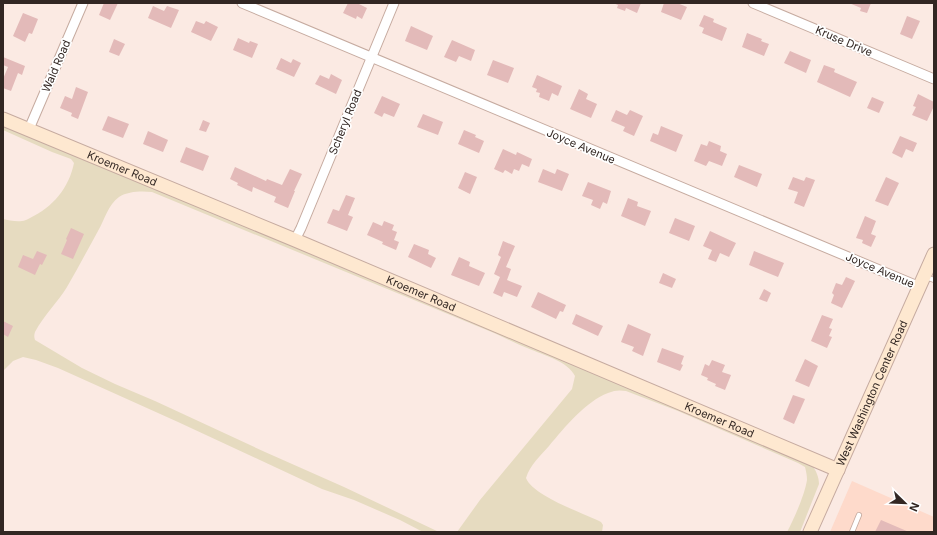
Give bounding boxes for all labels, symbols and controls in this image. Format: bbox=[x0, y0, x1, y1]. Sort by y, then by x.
street label: Kruse Drive bbox=[813, 23, 875, 59]
street label: Wald Road bbox=[39, 38, 73, 94]
street label: Scheryl Road bbox=[326, 87, 364, 157]
street label: Joyce Avenue bbox=[545, 125, 617, 167]
street label: Kroemer Road bbox=[85, 148, 159, 189]
street label: Joyce Avenue bbox=[844, 249, 916, 291]
street label: Kroemer Road bbox=[384, 272, 458, 314]
street label: West Washington Center Road bbox=[833, 318, 911, 468]
street label: Kroemer Road bbox=[682, 399, 756, 441]
north arrow bbox=[885, 483, 925, 523]
text: N bbox=[906, 500, 922, 514]

